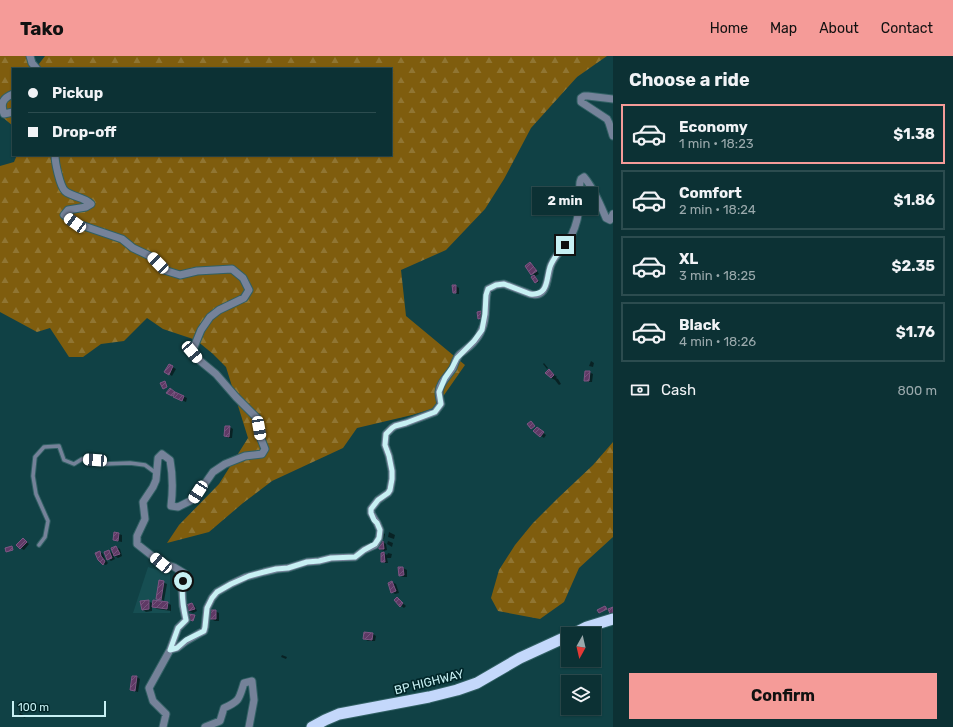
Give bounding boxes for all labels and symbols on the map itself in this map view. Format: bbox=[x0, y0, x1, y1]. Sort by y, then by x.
callout: 2 min bbox=[532, 187, 598, 215]
car bbox=[62, 211, 88, 235]
route end bbox=[556, 236, 574, 254]
car bbox=[145, 250, 171, 276]
car bbox=[180, 339, 204, 365]
car bbox=[251, 415, 267, 441]
car bbox=[83, 453, 107, 467]
car bbox=[186, 479, 210, 505]
car bbox=[148, 551, 174, 575]
route start bbox=[174, 572, 192, 590]
north arrow bbox=[561, 627, 601, 667]
street label: BP HIGHWAY bbox=[393, 667, 465, 697]
scale bar bbox=[12, 699, 106, 718]

